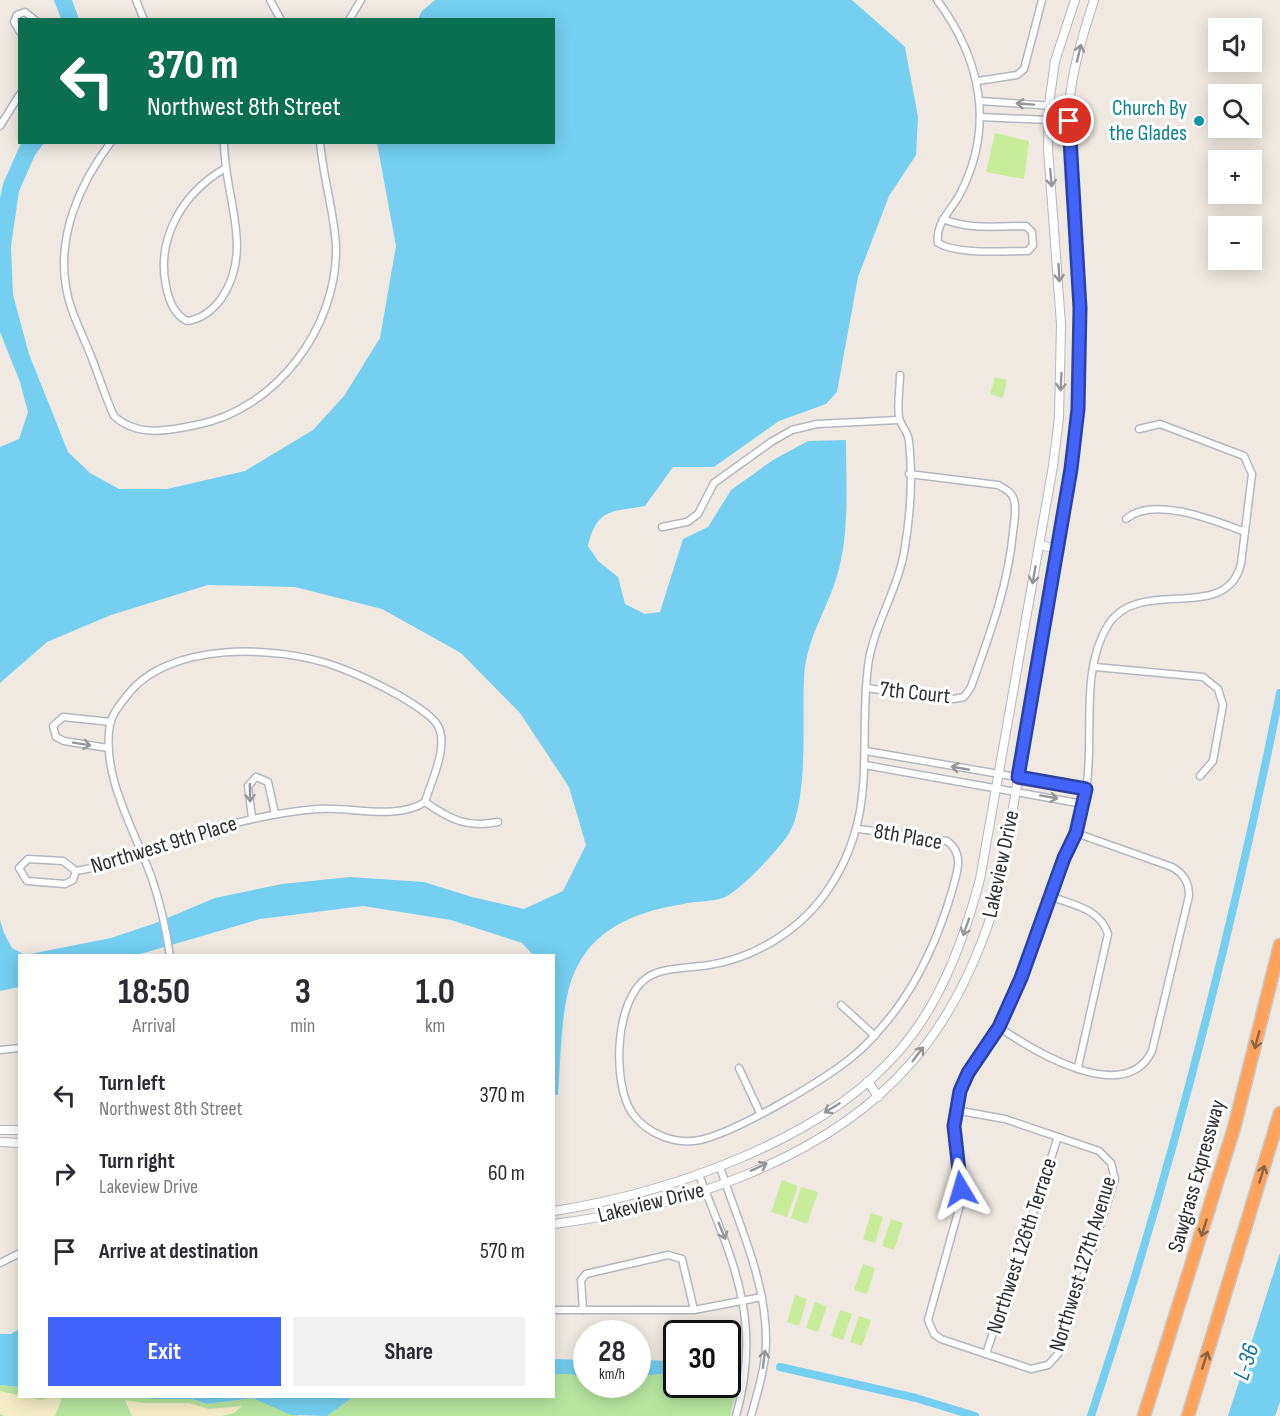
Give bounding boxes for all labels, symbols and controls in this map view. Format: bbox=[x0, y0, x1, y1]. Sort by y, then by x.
map controls bbox=[1208, 18, 1262, 270]
button: sound bbox=[1208, 18, 1262, 72]
text: 370 m bbox=[147, 40, 238, 91]
icon: left bbox=[48, 42, 126, 120]
one-way arrow bbox=[1074, 44, 1085, 63]
button: search bbox=[1208, 84, 1262, 138]
text: Northwest 8th Street bbox=[147, 91, 341, 123]
pin bbox=[1043, 95, 1094, 146]
place label: Church By the Glades bbox=[1109, 95, 1187, 147]
one-way arrow bbox=[1015, 98, 1035, 109]
icon: arrive bbox=[1052, 104, 1085, 137]
marker: Church By the Glades bbox=[1192, 114, 1206, 128]
button: + bbox=[1208, 150, 1262, 204]
one-way arrow bbox=[1046, 167, 1057, 187]
button: − bbox=[1208, 216, 1262, 270]
one-way arrow bbox=[1053, 262, 1064, 282]
one-way arrow bbox=[1055, 372, 1066, 392]
one-way arrow bbox=[1029, 565, 1040, 585]
street label: 7th Court bbox=[878, 676, 952, 710]
one-way arrow bbox=[72, 739, 92, 750]
one-way arrow bbox=[951, 762, 971, 773]
one-way arrow bbox=[244, 783, 255, 803]
one-way arrow bbox=[1039, 792, 1059, 803]
street label: Lakeview Drive bbox=[976, 808, 1026, 920]
street label: Northwest 9th Place bbox=[88, 810, 240, 880]
street label: 8th Place bbox=[872, 818, 944, 856]
one-way arrow bbox=[960, 918, 971, 936]
text: 18:50 bbox=[118, 971, 190, 1014]
text: 3 bbox=[295, 971, 311, 1014]
text: 1.0 bbox=[415, 971, 455, 1014]
text: Arrival bbox=[133, 1014, 176, 1038]
text: min bbox=[290, 1014, 315, 1038]
text: km bbox=[425, 1014, 445, 1038]
one-way arrow bbox=[1251, 1030, 1263, 1049]
one-way arrow bbox=[912, 1046, 925, 1062]
text: Turn left bbox=[99, 1070, 165, 1097]
icon: left bbox=[48, 1079, 81, 1112]
text: 370 m bbox=[480, 1082, 525, 1109]
street label: Sawgrass Expressway bbox=[1162, 1096, 1232, 1256]
text: Northwest 8th Street bbox=[99, 1097, 243, 1121]
one-way arrow bbox=[824, 1102, 841, 1114]
text: Turn right bbox=[99, 1148, 175, 1175]
street label: Northwest 126th Terrace bbox=[981, 1155, 1063, 1337]
icon: right bbox=[48, 1157, 81, 1190]
position arrow bbox=[929, 1157, 993, 1221]
text: 60 m bbox=[488, 1160, 525, 1187]
one-way arrow bbox=[750, 1161, 768, 1173]
one-way arrow bbox=[1257, 1165, 1268, 1184]
street label: Northwest 127th Avenue bbox=[1044, 1173, 1122, 1355]
text: Lakeview Drive bbox=[99, 1175, 198, 1199]
street label: Lakeview Drive bbox=[595, 1177, 707, 1229]
one-way arrow bbox=[1198, 1218, 1209, 1237]
one-way arrow bbox=[717, 1222, 728, 1240]
icon: arrive bbox=[48, 1235, 81, 1268]
text: Arrive at destination bbox=[99, 1238, 258, 1265]
text: 570 m bbox=[480, 1238, 525, 1265]
button: Exit bbox=[48, 1317, 281, 1386]
button: Share bbox=[293, 1317, 525, 1386]
speed limit sign: 30 bbox=[663, 1320, 741, 1398]
text: 28 bbox=[598, 1334, 626, 1370]
water label: L-36 bbox=[1227, 1340, 1266, 1384]
one-way arrow bbox=[759, 1350, 770, 1369]
one-way arrow bbox=[1201, 1351, 1212, 1370]
text: km/h bbox=[599, 1365, 625, 1384]

